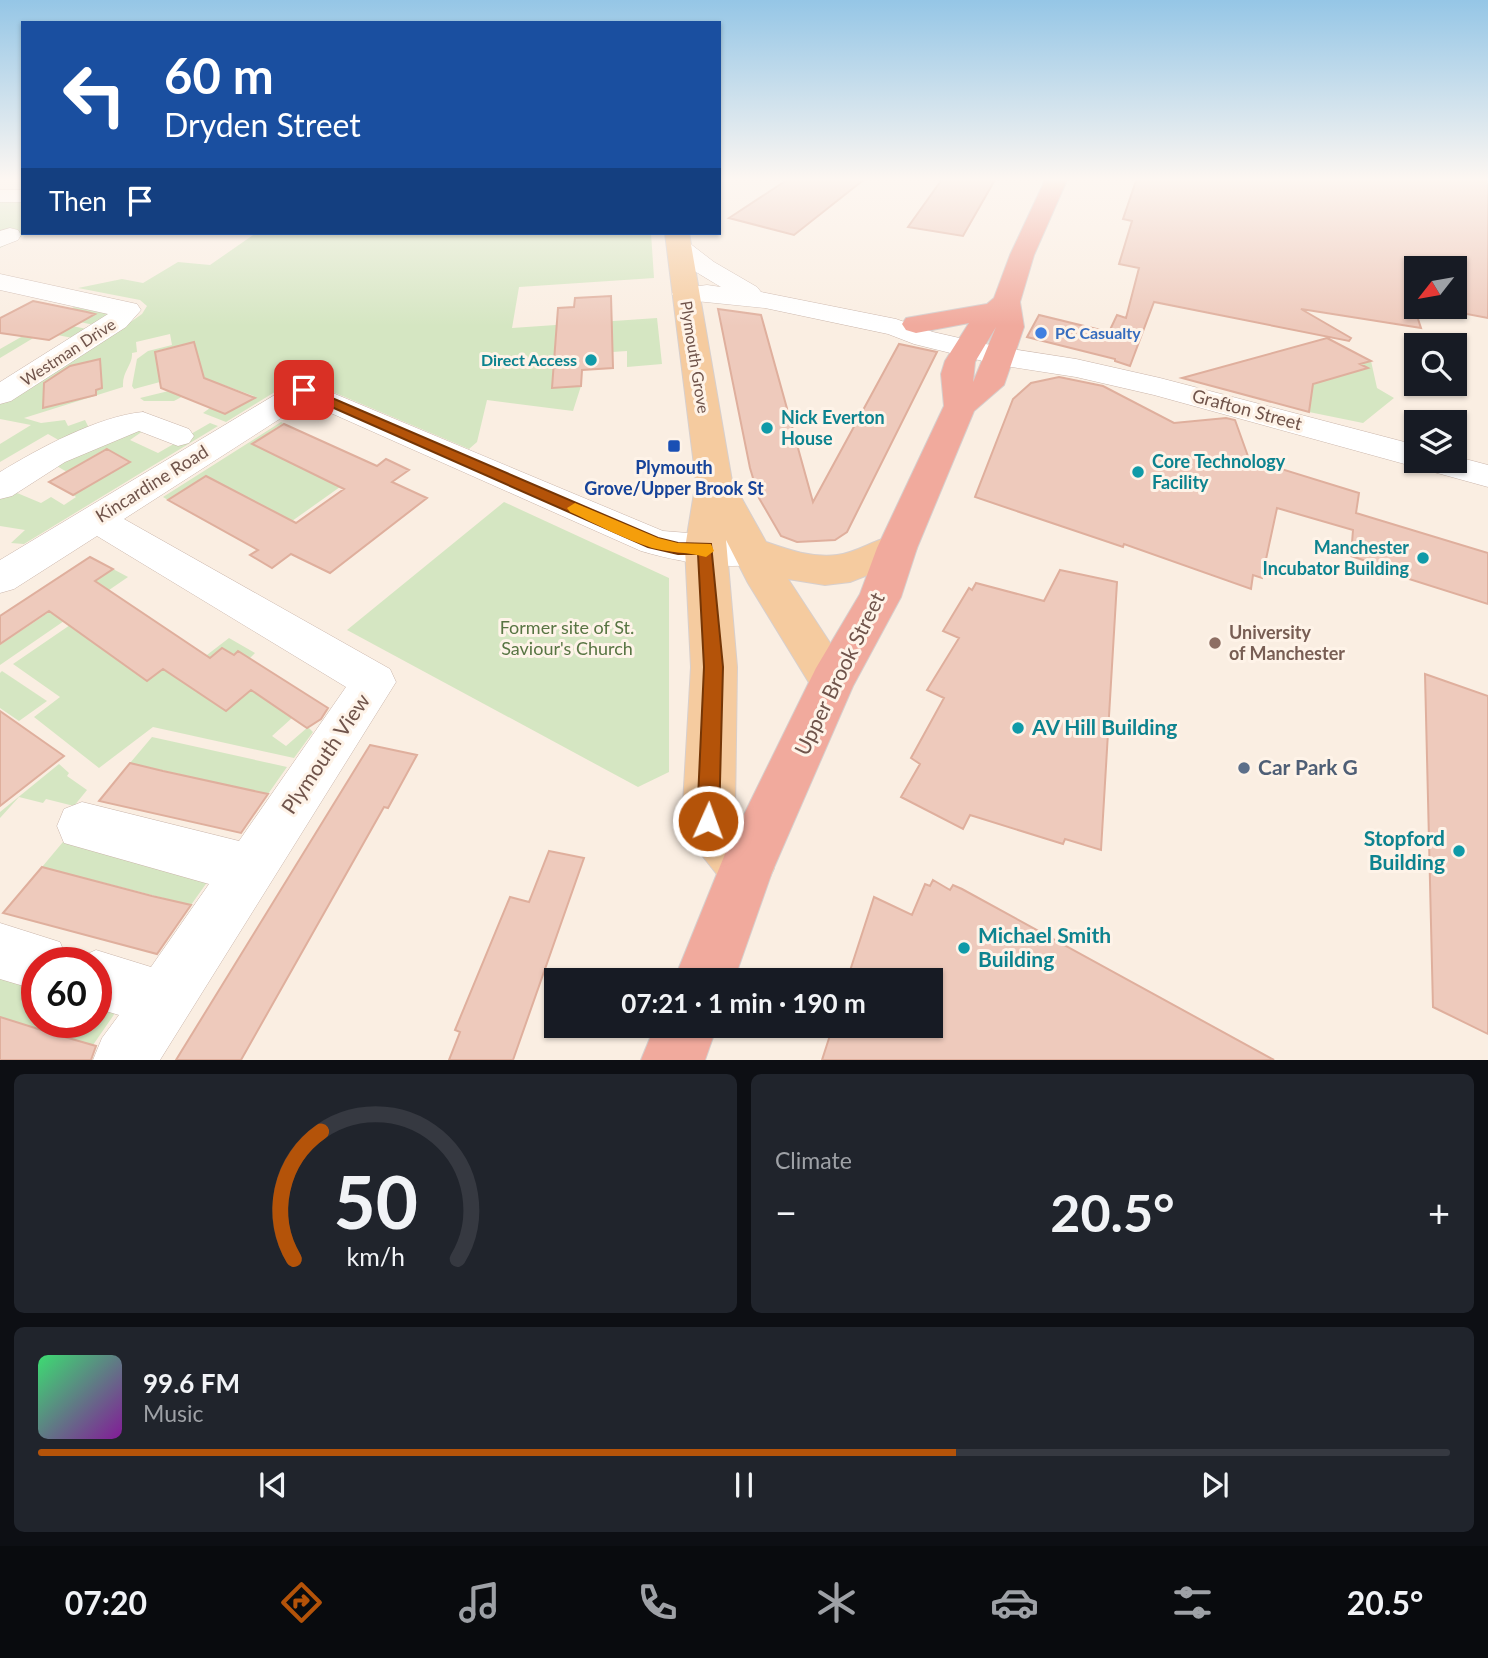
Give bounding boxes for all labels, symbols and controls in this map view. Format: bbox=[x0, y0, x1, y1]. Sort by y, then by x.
text: 60 m bbox=[164, 46, 274, 104]
icon: left bbox=[49, 49, 140, 140]
text: Dryden Street bbox=[164, 105, 361, 144]
icon: arrive bbox=[121, 182, 159, 220]
text: Then bbox=[49, 185, 107, 217]
north arrow bbox=[1404, 256, 1466, 318]
map controls bbox=[1404, 256, 1467, 473]
street label: Plymouth Grove bbox=[677, 299, 714, 415]
street label: Westman Drive bbox=[17, 314, 119, 389]
place label: PC Casualty bbox=[1055, 323, 1141, 342]
marker: PC Casualty bbox=[1033, 325, 1049, 341]
button: search bbox=[1404, 333, 1467, 396]
place label: Direct Access bbox=[481, 350, 577, 369]
marker: Direct Access bbox=[583, 352, 599, 368]
pin bbox=[274, 360, 334, 420]
icon: arrive bbox=[285, 371, 323, 409]
street label: Grafton Street bbox=[1190, 384, 1305, 434]
place label: Nick Everton House bbox=[781, 406, 885, 449]
button: layers bbox=[1404, 410, 1467, 473]
marker: Nick Everton House bbox=[759, 420, 775, 436]
marker: Plymouth Grove/Upper Brook St bbox=[666, 438, 682, 454]
street label: Kincardine Road bbox=[91, 440, 212, 527]
place label: Core Technology Facility bbox=[1152, 450, 1286, 493]
place label: Plymouth Grove/Upper Brook St bbox=[584, 456, 764, 499]
marker: Core Technology Facility bbox=[1130, 464, 1146, 480]
place label: Manchester Incubator Building bbox=[1263, 536, 1409, 579]
marker: Manchester Incubator Building bbox=[1415, 550, 1431, 566]
street label: Upper Brook Street bbox=[788, 587, 889, 759]
park label: Former site of St. Saviour's Church bbox=[500, 616, 634, 659]
place label: University of Manchester bbox=[1229, 621, 1345, 664]
marker: University of Manchester bbox=[1207, 635, 1223, 651]
street label: Plymouth View bbox=[275, 688, 374, 818]
place label: AV Hill Building bbox=[1031, 714, 1177, 739]
marker: AV Hill Building bbox=[1010, 720, 1026, 736]
place label: Car Park G bbox=[1258, 754, 1358, 779]
marker: Car Park G bbox=[1236, 760, 1252, 776]
position arrow bbox=[671, 784, 745, 858]
place label: Stopford Building bbox=[1364, 825, 1445, 874]
marker: Stopford Building bbox=[1451, 843, 1467, 859]
place label: Michael Smith Building bbox=[978, 922, 1111, 971]
marker: Michael Smith Building bbox=[956, 940, 972, 956]
speed limit sign: 60 bbox=[21, 947, 112, 1038]
text: 07:21 · 1 min · 190 m bbox=[621, 987, 866, 1019]
text: Climate bbox=[775, 1146, 852, 1174]
text: 50 bbox=[333, 1158, 418, 1246]
text: 20.5° bbox=[1050, 1181, 1175, 1243]
text: − bbox=[775, 1189, 797, 1235]
text: + bbox=[1428, 1189, 1450, 1235]
text: km/h bbox=[346, 1241, 405, 1271]
text: 99.6 FM bbox=[143, 1367, 240, 1399]
text: Music bbox=[143, 1399, 203, 1427]
icon: previous bbox=[254, 1466, 292, 1504]
icon: pause bbox=[725, 1466, 763, 1504]
icon: next bbox=[1196, 1466, 1234, 1504]
icon: directions bbox=[277, 1578, 326, 1627]
icon: music bbox=[455, 1578, 504, 1627]
icon: phone bbox=[633, 1578, 682, 1627]
icon: climate bbox=[812, 1578, 861, 1627]
icon: car bbox=[990, 1578, 1039, 1627]
icon: filters bbox=[1168, 1578, 1217, 1627]
text: 07:20 bbox=[65, 1583, 147, 1622]
text: 20.5° bbox=[1347, 1583, 1423, 1622]

